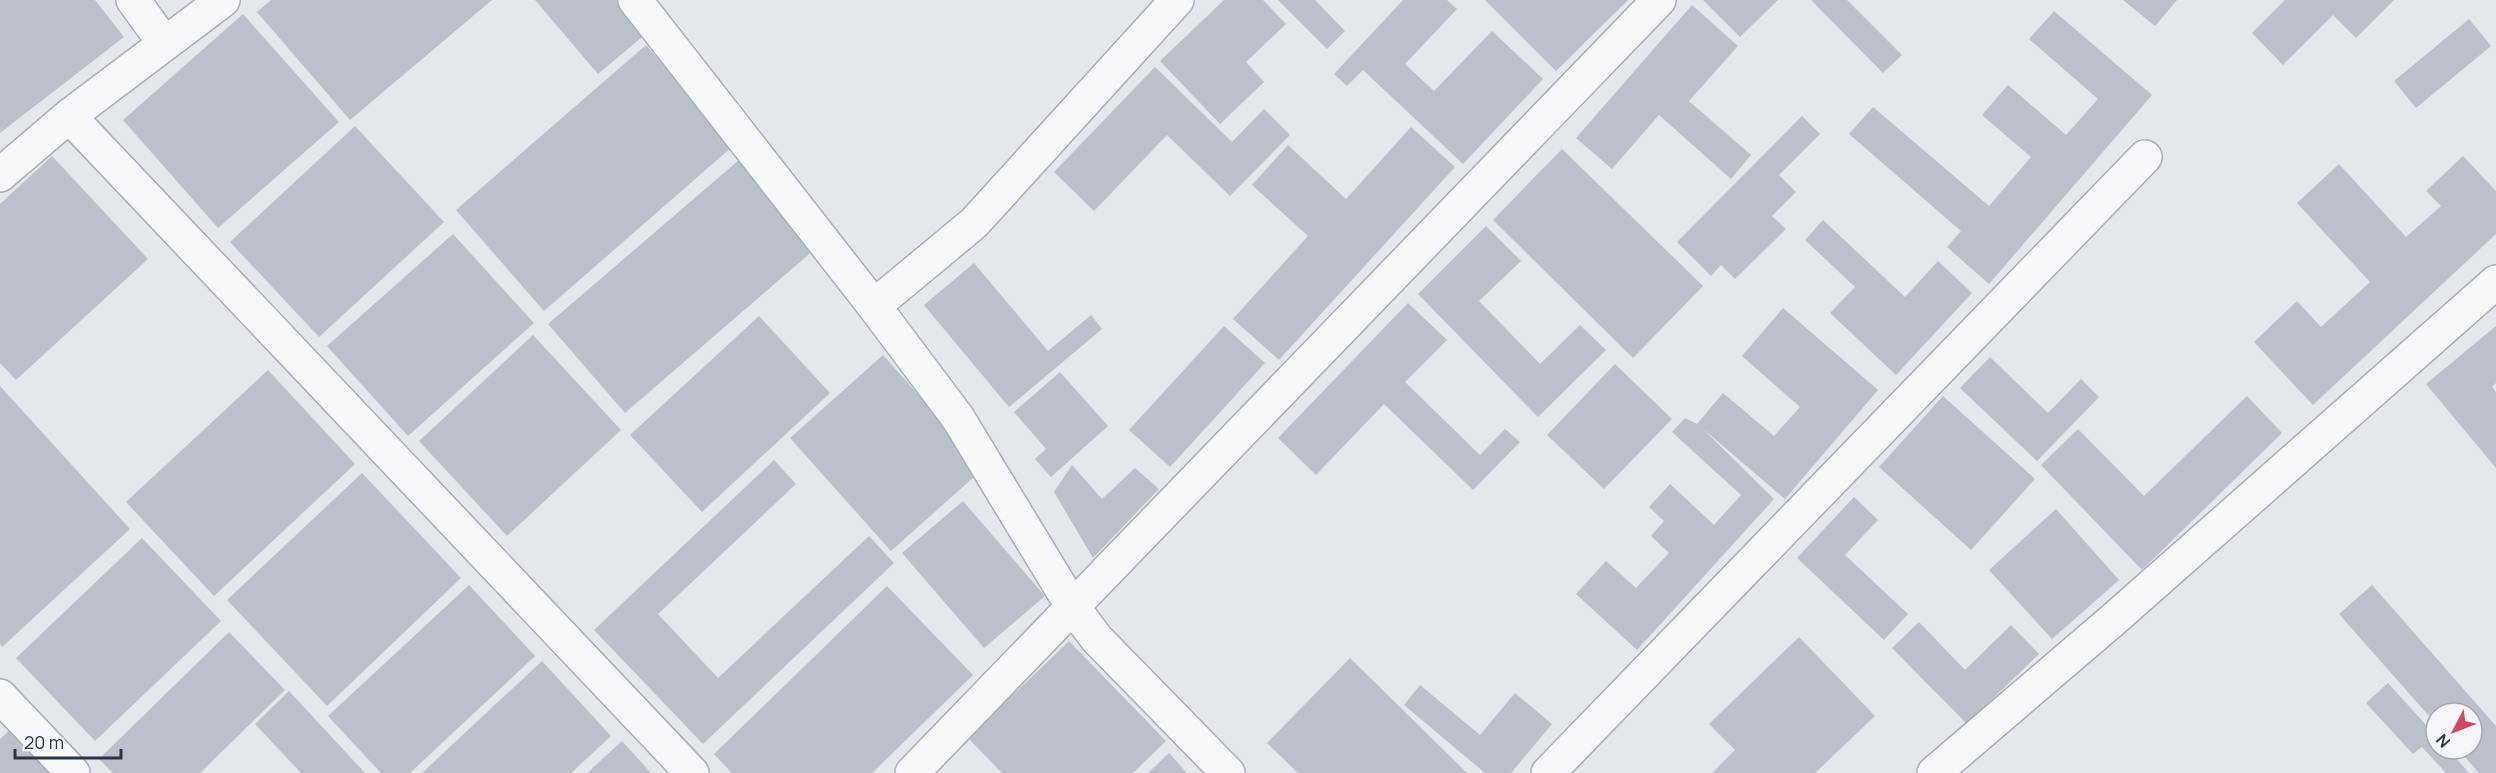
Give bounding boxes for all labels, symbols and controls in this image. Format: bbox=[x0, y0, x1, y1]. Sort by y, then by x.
north arrow bbox=[2424, 701, 2484, 761]
scale bar bbox=[15, 722, 122, 760]
text: N bbox=[2431, 729, 2455, 753]
text: 20 m bbox=[24, 730, 64, 754]

